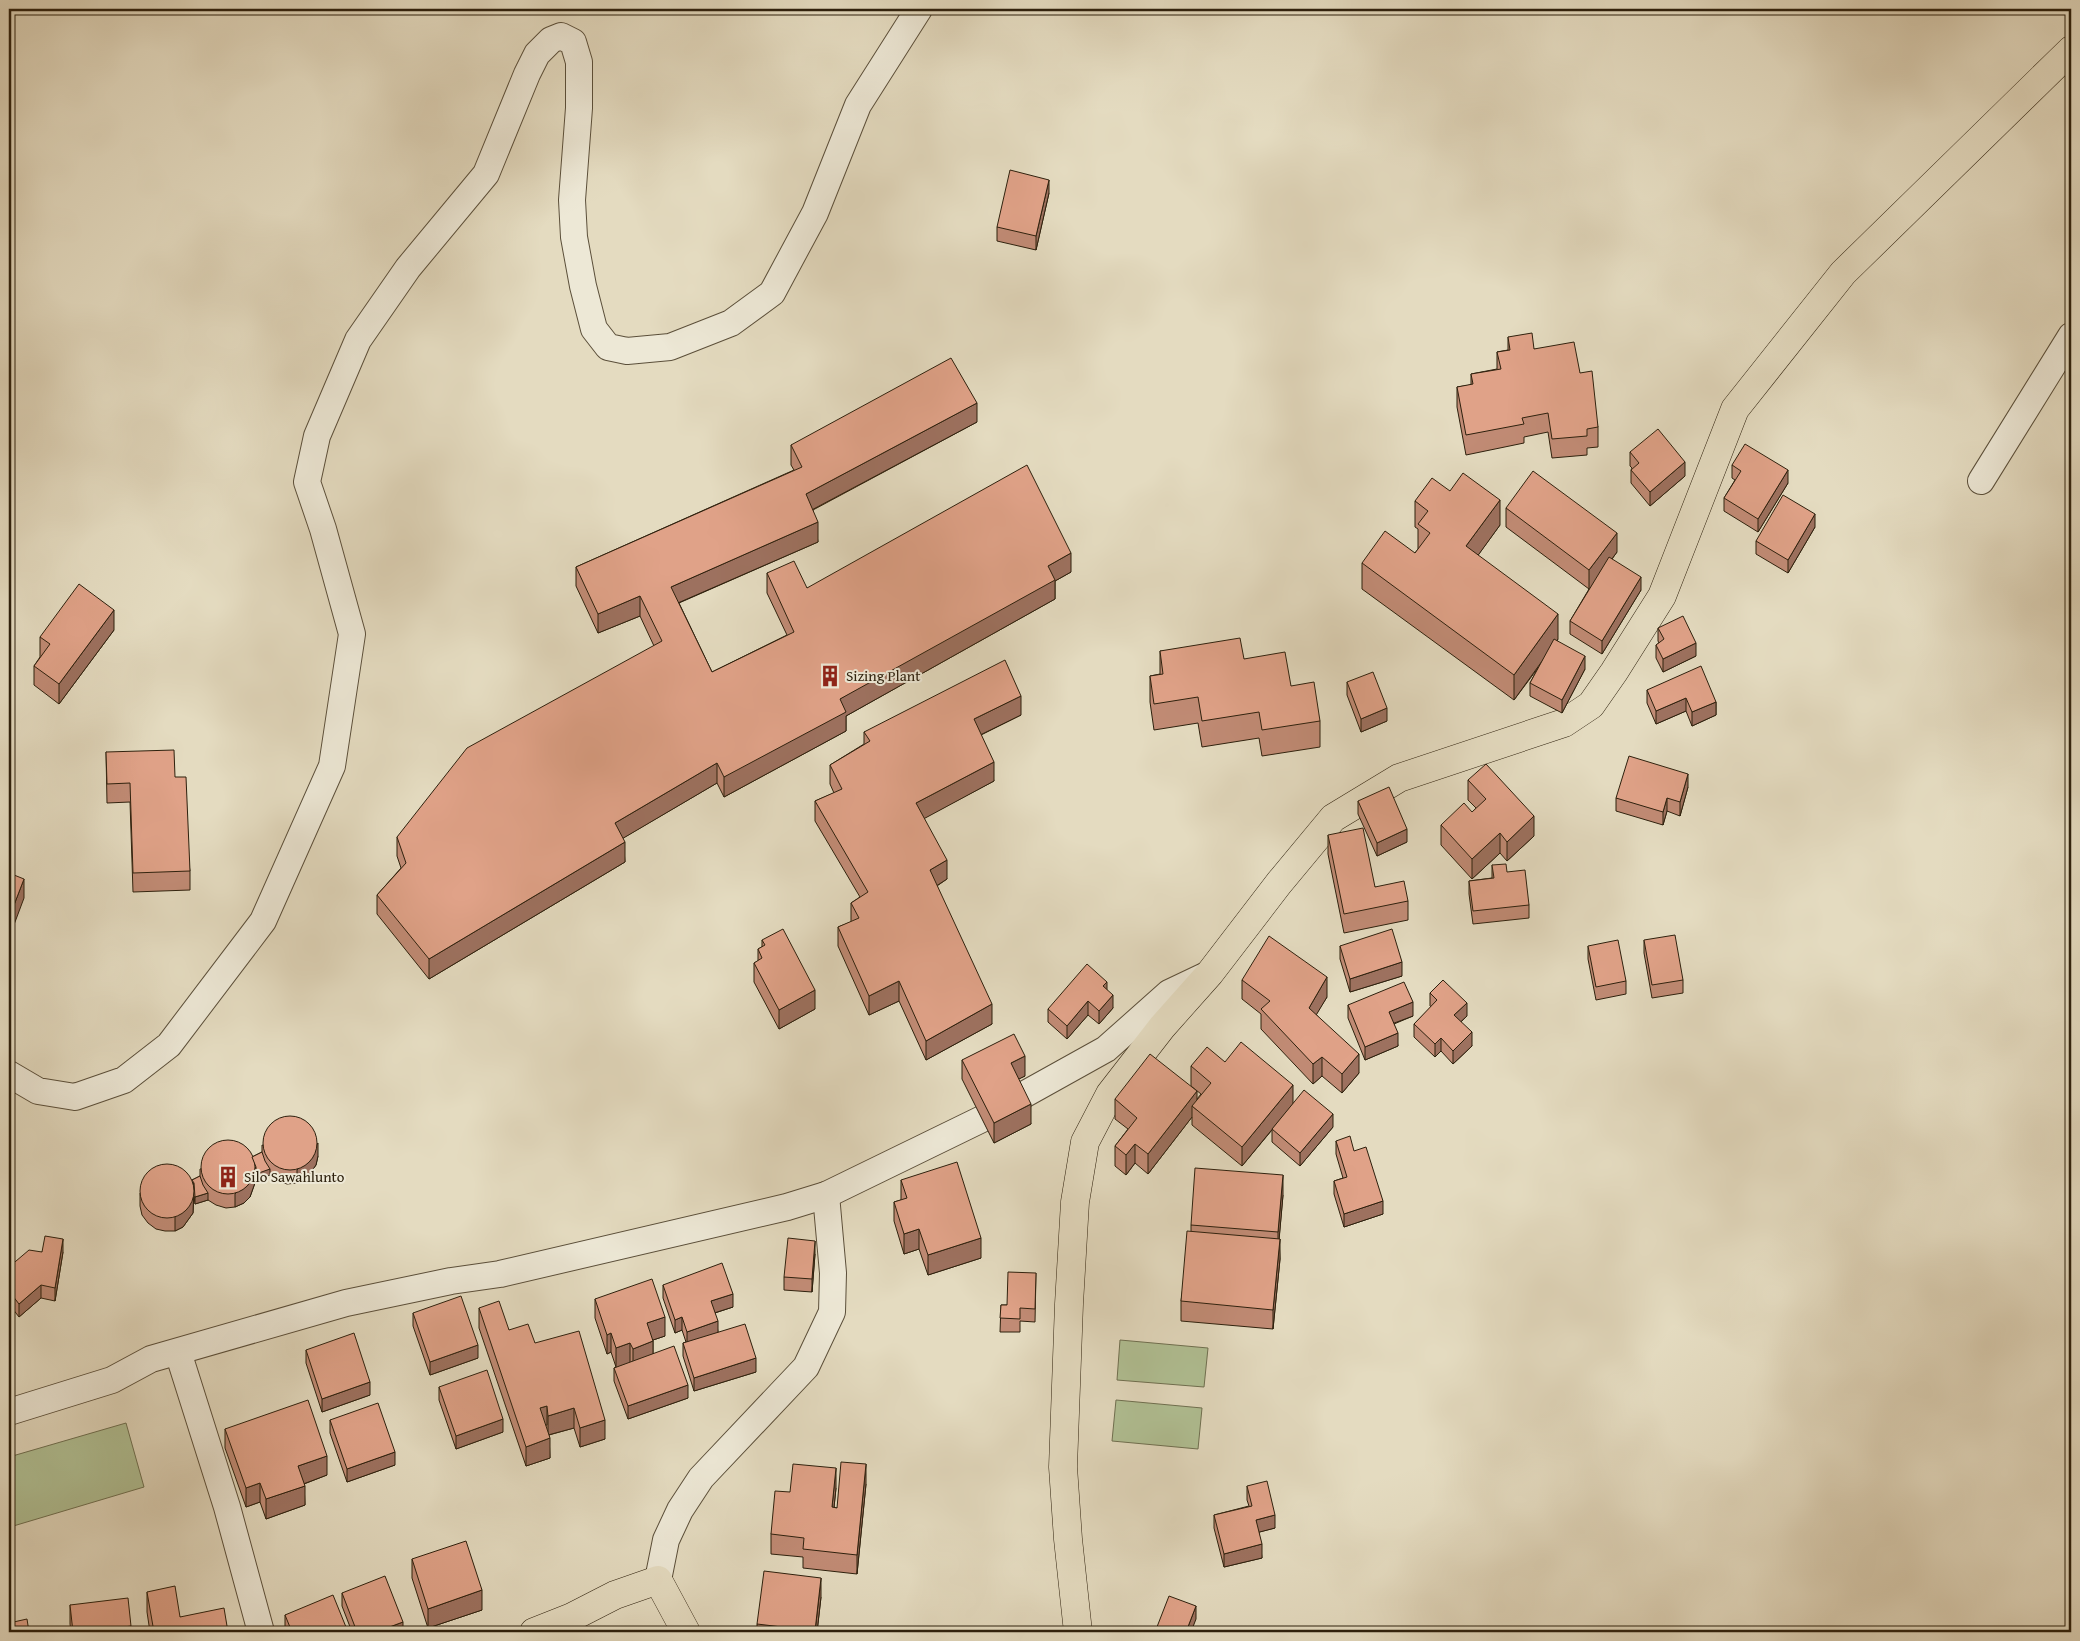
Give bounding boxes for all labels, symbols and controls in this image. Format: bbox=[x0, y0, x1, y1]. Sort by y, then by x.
building icon: Sizing Plant bbox=[817, 663, 843, 689]
place label: Sizing Plant bbox=[846, 665, 921, 686]
building icon: Silo Sawahlunto bbox=[215, 1164, 241, 1190]
place label: Silo Sawahlunto bbox=[244, 1166, 345, 1187]

